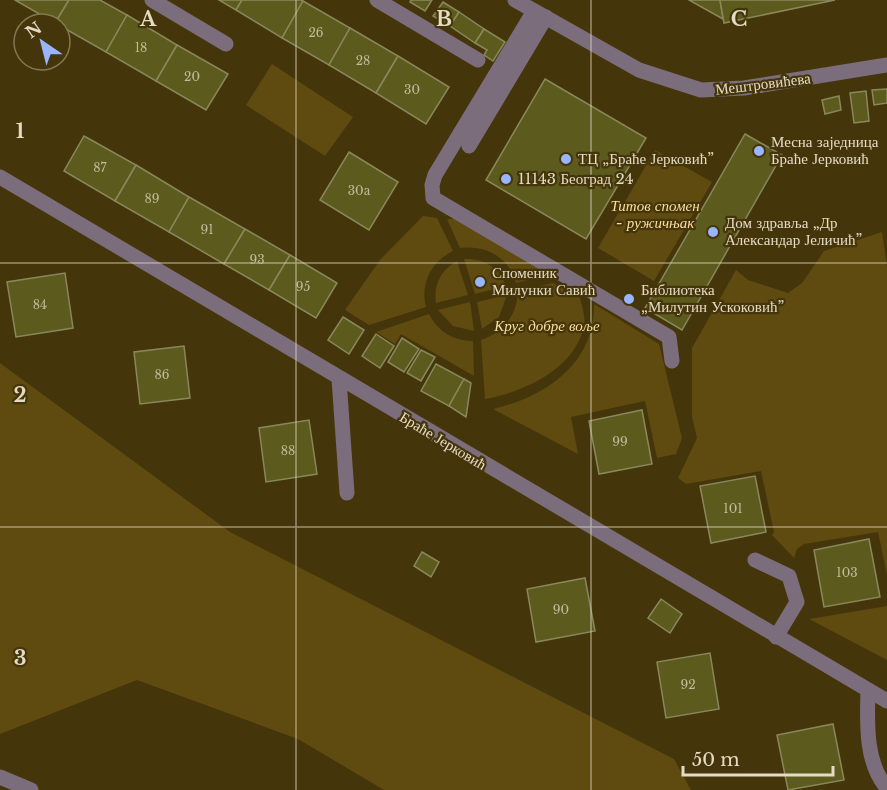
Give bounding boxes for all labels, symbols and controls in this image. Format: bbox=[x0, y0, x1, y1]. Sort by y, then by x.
text: A bbox=[139, 7, 157, 31]
text: B bbox=[436, 7, 452, 31]
text: C bbox=[731, 7, 747, 31]
north arrow bbox=[12, 12, 72, 72]
text: N bbox=[21, 17, 45, 42]
house number: 26 bbox=[308, 25, 324, 40]
house number: 18 bbox=[135, 40, 147, 55]
house number: 28 bbox=[356, 53, 370, 68]
street label: Мештровићева bbox=[714, 68, 812, 99]
house number: 20 bbox=[184, 69, 200, 84]
house number: 30 bbox=[404, 82, 420, 97]
text: 1 bbox=[16, 119, 25, 143]
place label: Месна заједница Браће Јерковић bbox=[771, 132, 879, 168]
marker: Месна заједница Браће Јерковић bbox=[752, 144, 766, 158]
place label: ТЦ „Браће Јерковић” bbox=[578, 149, 714, 168]
marker: ТЦ „Браће Јерковић” bbox=[559, 152, 573, 166]
house number: 87 bbox=[93, 160, 108, 175]
place label: 11143 Београд 24 bbox=[518, 169, 633, 188]
marker: 11143 Београд 24 bbox=[499, 172, 513, 186]
house number: 30a bbox=[348, 183, 371, 198]
house number: 89 bbox=[145, 191, 160, 206]
park label: Титов спомен - ружичњак bbox=[610, 196, 700, 232]
place label: Дом здравља „Др Александар Јеличић” bbox=[725, 213, 862, 249]
house number: 91 bbox=[200, 222, 214, 237]
marker: Дом здравља „Др Александар Јеличић” bbox=[706, 225, 720, 239]
house number: 93 bbox=[249, 252, 265, 267]
place label: Споменик Милунки Савић bbox=[492, 263, 596, 299]
marker: Споменик Милунки Савић bbox=[473, 275, 487, 289]
house number: 95 bbox=[296, 279, 310, 294]
place label: Библиотека „Милутин Ускоковић” bbox=[641, 280, 784, 316]
marker: Библиотека „Милутин Ускоковић” bbox=[622, 292, 636, 306]
house number: 84 bbox=[33, 297, 47, 312]
park label: Круг добре воље bbox=[493, 316, 600, 335]
house number: 86 bbox=[155, 367, 170, 382]
text: 2 bbox=[13, 383, 27, 407]
street label: Браће Јерковић bbox=[396, 407, 491, 474]
house number: 99 bbox=[612, 434, 628, 449]
house number: 88 bbox=[281, 443, 295, 458]
house number: 101 bbox=[723, 501, 743, 516]
house number: 103 bbox=[836, 565, 858, 580]
house number: 90 bbox=[553, 602, 569, 617]
text: 3 bbox=[14, 646, 26, 670]
house number: 92 bbox=[680, 677, 696, 692]
scale bar bbox=[683, 739, 833, 777]
text: 50 m bbox=[692, 749, 740, 771]

